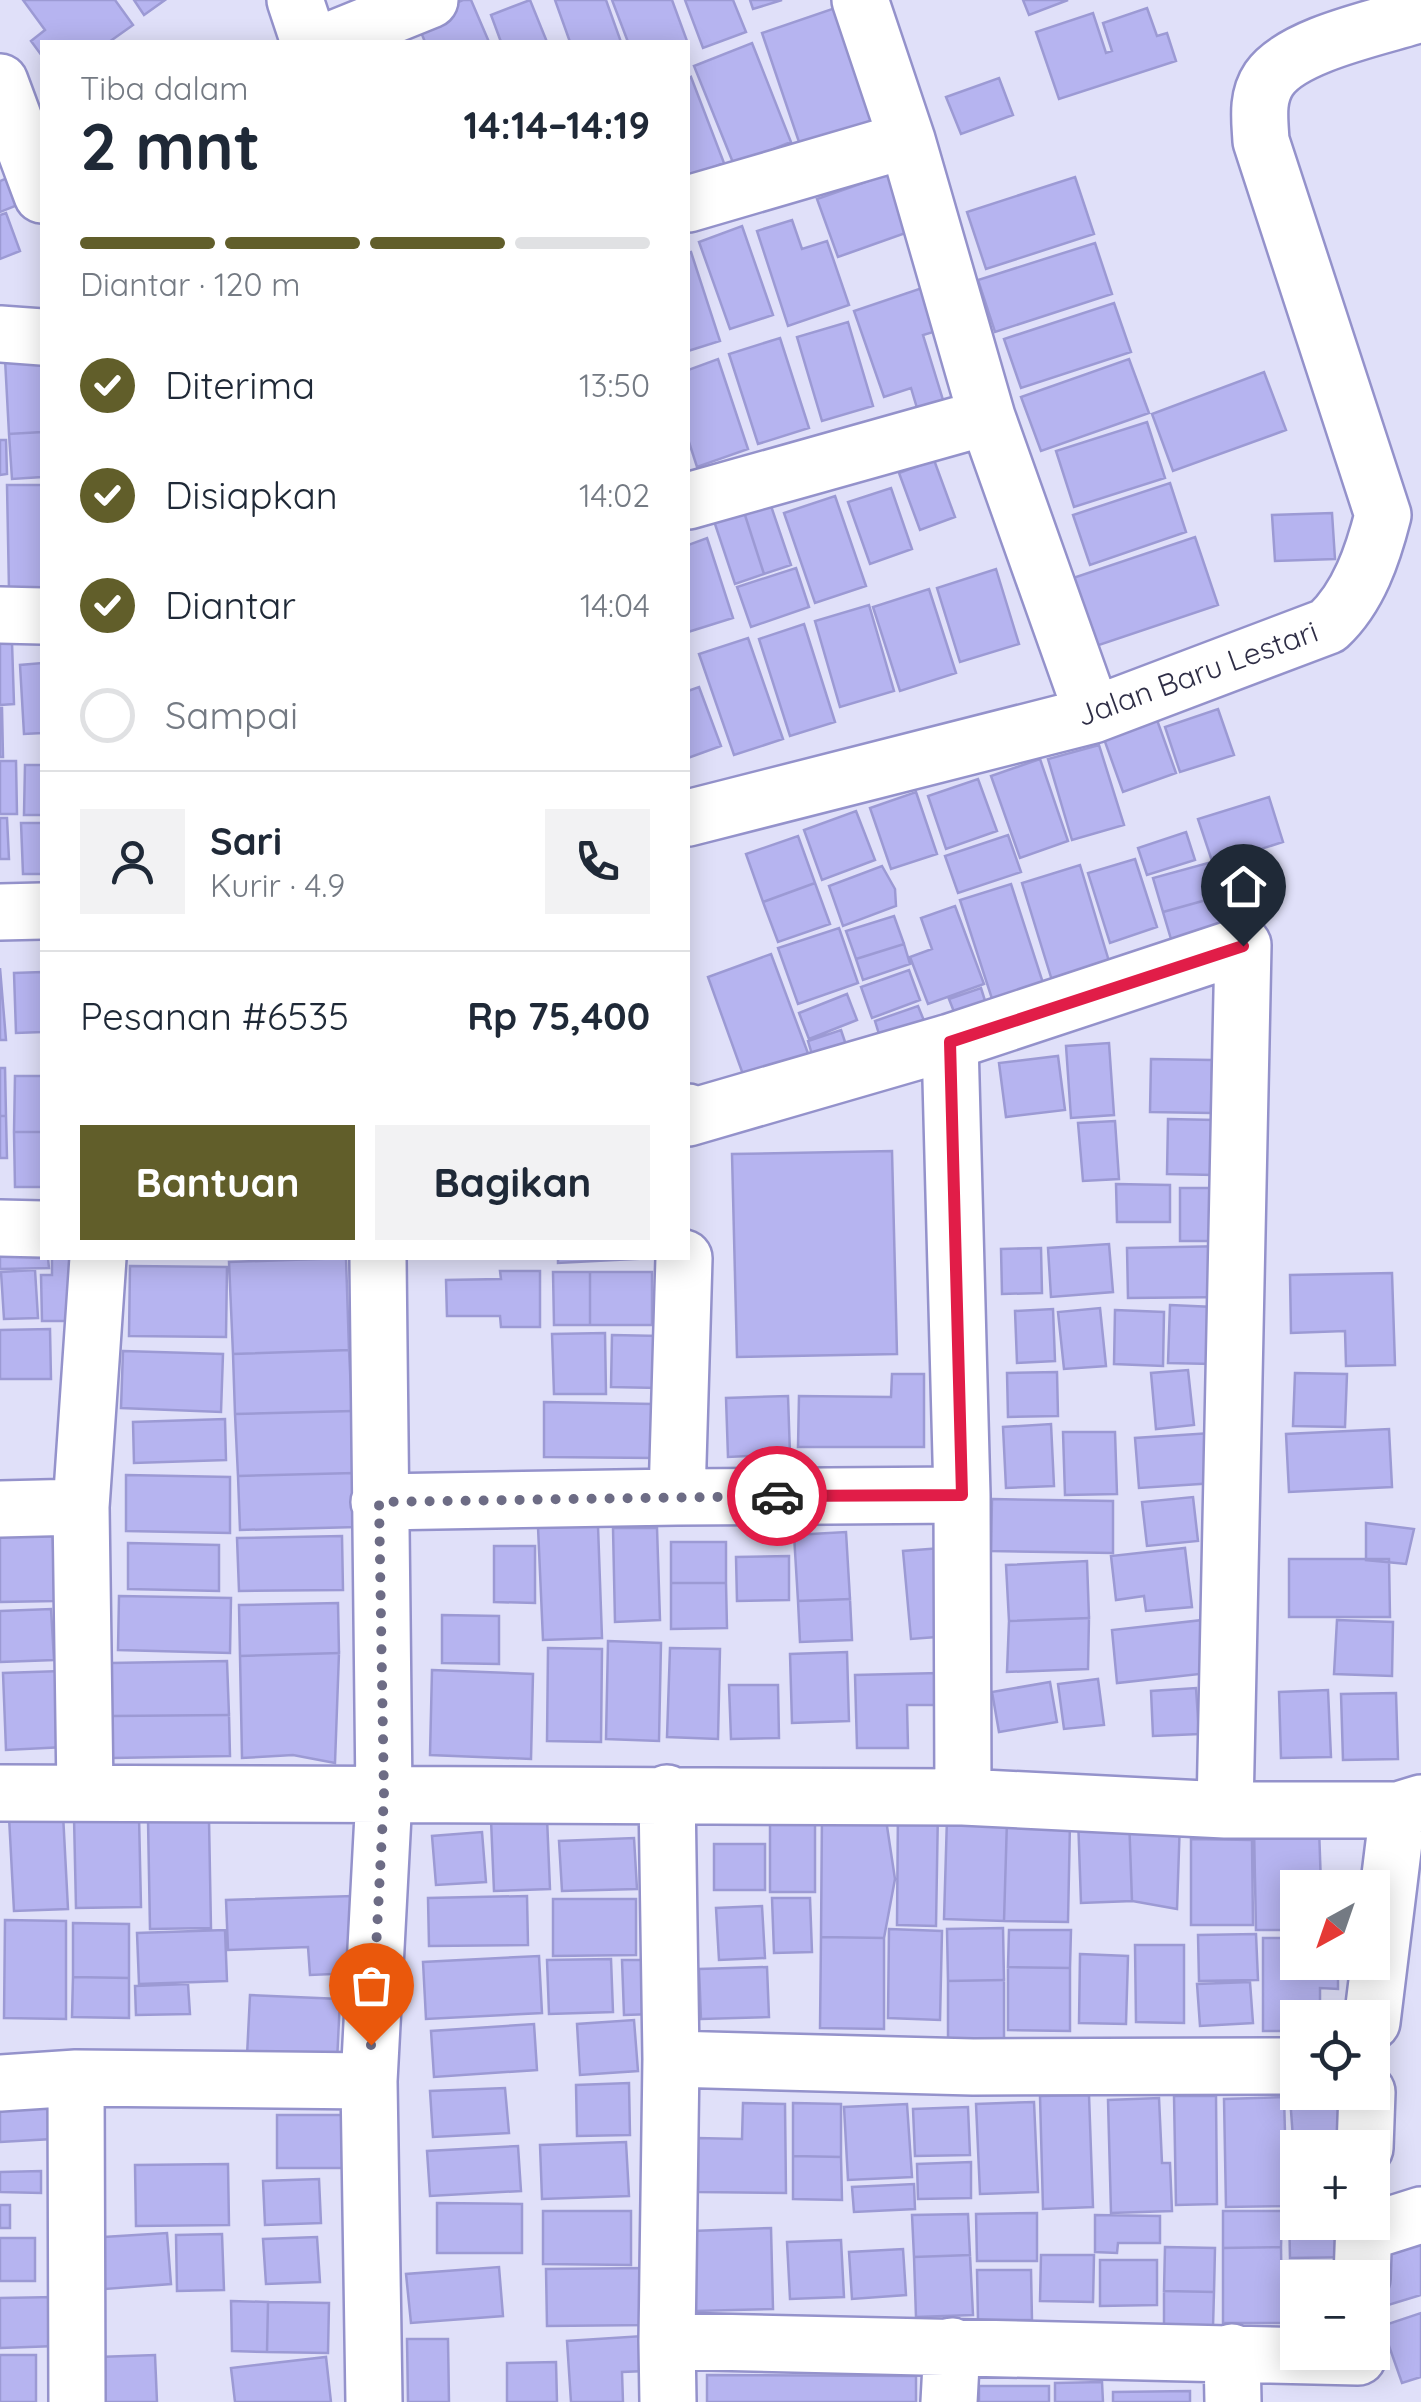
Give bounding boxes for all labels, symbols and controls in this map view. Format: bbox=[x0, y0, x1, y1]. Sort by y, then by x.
text: Tiba dalam bbox=[80, 68, 248, 108]
text: 14:14–14:19 bbox=[463, 101, 650, 149]
text: 2 mnt bbox=[80, 105, 260, 186]
text: Diantar · 120 m bbox=[80, 264, 301, 304]
icon: check bbox=[80, 358, 135, 413]
text: Diterima bbox=[165, 361, 315, 409]
text: 13:50 bbox=[579, 365, 650, 405]
icon: check bbox=[80, 468, 135, 523]
text: Disiapkan bbox=[165, 471, 338, 519]
text: 14:02 bbox=[579, 475, 650, 515]
icon: check bbox=[80, 578, 135, 633]
text: Diantar bbox=[165, 581, 296, 629]
text: 14:04 bbox=[580, 585, 650, 625]
street label: Jalan Baru Lestari bbox=[1071, 612, 1323, 734]
text: Sampai bbox=[165, 691, 298, 739]
button: person bbox=[80, 809, 185, 914]
button: phone bbox=[545, 809, 650, 914]
text: Sari bbox=[210, 817, 282, 865]
pin bbox=[1201, 844, 1286, 947]
icon: home bbox=[1216, 859, 1271, 914]
text: Kurir · 4.9 bbox=[210, 865, 345, 905]
text: Pesanan #6535 bbox=[80, 992, 349, 1040]
text: Rp 75,400 bbox=[467, 992, 650, 1040]
button: Bantuan bbox=[80, 1125, 355, 1240]
button: Bagikan bbox=[375, 1125, 650, 1240]
courier bbox=[727, 1446, 827, 1546]
icon: car bbox=[750, 1469, 805, 1524]
north arrow bbox=[1280, 1870, 1390, 1980]
map controls bbox=[1280, 1870, 1390, 2370]
pin bbox=[329, 1943, 414, 2046]
icon: bag bbox=[344, 1958, 399, 2013]
button: locate bbox=[1280, 2000, 1390, 2110]
button: + bbox=[1280, 2130, 1390, 2240]
button: − bbox=[1280, 2260, 1390, 2370]

